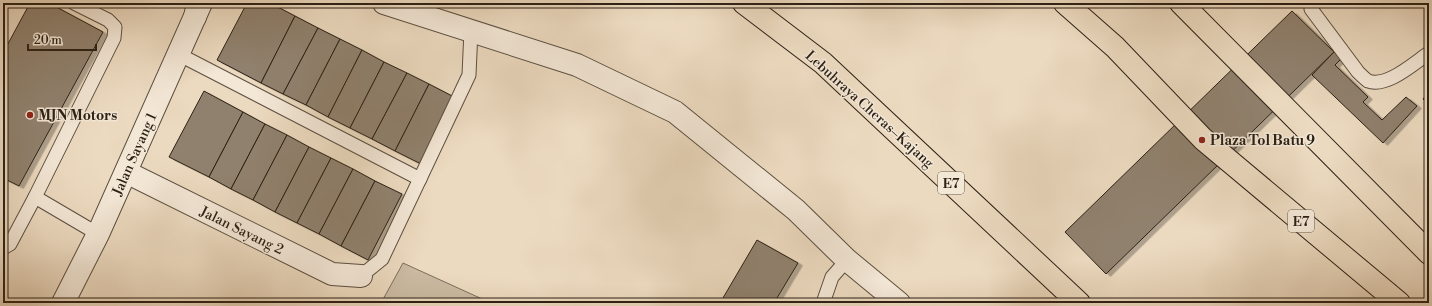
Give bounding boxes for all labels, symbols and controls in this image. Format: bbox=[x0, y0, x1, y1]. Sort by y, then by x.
scale bar bbox=[28, 26, 96, 52]
text: 20 m bbox=[34, 33, 62, 48]
street label: Lebuhraya Cheras–Kajang bbox=[801, 47, 938, 173]
place label: MJN Motors bbox=[38, 107, 117, 125]
marker: MJN Motors bbox=[25, 110, 35, 120]
street label: Jalan Sayang 1 bbox=[108, 110, 161, 200]
place label: Plaza Tol Batu 9 bbox=[1210, 132, 1315, 150]
marker: Plaza Tol Batu 9 bbox=[1197, 135, 1207, 145]
road number: E7 bbox=[938, 172, 964, 194]
street label: Jalan Sayang 2 bbox=[196, 202, 286, 259]
road number: E7 bbox=[1288, 210, 1314, 232]

